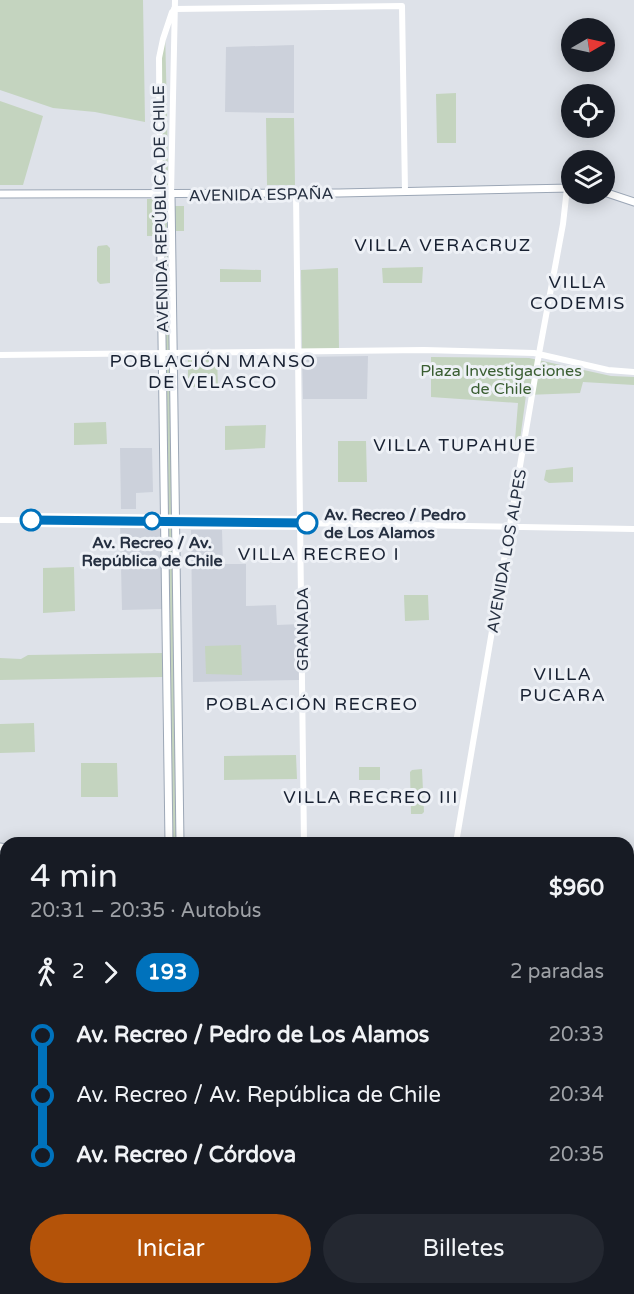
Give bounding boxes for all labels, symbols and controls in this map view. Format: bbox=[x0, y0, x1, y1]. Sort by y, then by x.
north arrow bbox=[561, 18, 615, 72]
map controls bbox=[561, 18, 615, 204]
button: locate bbox=[561, 84, 615, 138]
street label: AVENIDA REPÚBLICA DE CHILE bbox=[149, 85, 173, 333]
button: layers bbox=[561, 150, 615, 204]
street label: AVENIDA ESPAÑA bbox=[189, 184, 334, 206]
district label: VILLA VERACRUZ bbox=[354, 234, 532, 256]
district label: VILLA CODEMIS bbox=[530, 271, 626, 314]
district label: POBLACIÓN MANSO DE VELASCO bbox=[109, 350, 317, 393]
park label: Plaza Investigaciones de Chile bbox=[420, 361, 582, 399]
district label: VILLA TUPAHUE bbox=[373, 434, 537, 456]
street label: AVENIDA LOS ALPES bbox=[483, 468, 531, 635]
place label: Av. Recreo / Pedro de Los Alamos bbox=[324, 505, 466, 543]
unlabelled marker bbox=[20, 509, 42, 531]
marker: Av. Recreo / Av. República de Chile bbox=[143, 512, 161, 530]
marker: Av. Recreo / Pedro de Los Alamos bbox=[296, 512, 318, 534]
place label: Av. Recreo / Av. República de Chile bbox=[81, 533, 223, 571]
district label: VILLA RECREO I bbox=[238, 543, 400, 565]
street label: GRANADA bbox=[293, 587, 313, 671]
district label: VILLA PUCARA bbox=[520, 663, 606, 706]
district label: POBLACIÓN RECREO bbox=[205, 693, 419, 715]
district label: VILLA RECREO III bbox=[283, 786, 459, 808]
text: 4 min bbox=[30, 857, 118, 896]
text: $960 bbox=[549, 875, 604, 901]
text: 20:31 – 20:35 · Autobús bbox=[30, 899, 261, 923]
icon: walk bbox=[30, 956, 63, 989]
icon: forward bbox=[94, 956, 127, 989]
text: 2 bbox=[72, 960, 85, 984]
text: 193 bbox=[148, 960, 187, 985]
text: 2 paradas bbox=[510, 960, 604, 984]
text: Av. Recreo / Pedro de Los Alamos bbox=[76, 1022, 429, 1048]
text: 20:33 bbox=[549, 1023, 604, 1047]
text: Av. Recreo / Av. República de Chile bbox=[76, 1082, 441, 1108]
text: 20:34 bbox=[549, 1083, 604, 1107]
text: Av. Recreo / Córdova bbox=[76, 1142, 296, 1168]
text: 20:35 bbox=[549, 1143, 604, 1167]
button: Iniciar bbox=[30, 1214, 311, 1283]
button: Billetes bbox=[323, 1214, 604, 1283]

